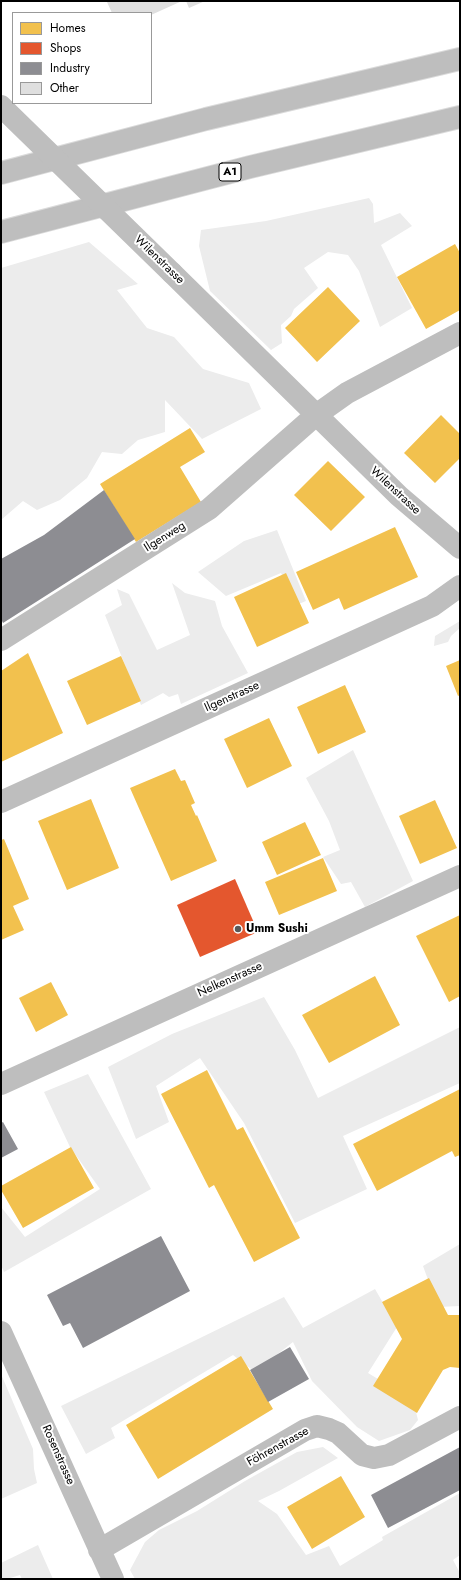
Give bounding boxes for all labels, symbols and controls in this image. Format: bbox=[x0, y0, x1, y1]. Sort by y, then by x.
legend bbox=[12, 12, 152, 104]
text: Homes bbox=[50, 19, 86, 37]
text: Shops bbox=[50, 39, 81, 57]
text: Industry bbox=[50, 59, 90, 77]
text: Other bbox=[50, 79, 79, 97]
road number: A1 bbox=[219, 163, 241, 181]
street label: Wilenstrasse bbox=[131, 233, 187, 287]
street label: Wilenstrasse bbox=[367, 464, 423, 518]
street label: Ilgenweg bbox=[142, 519, 188, 555]
street label: Ilgenstrasse bbox=[202, 679, 262, 715]
place label: Umm Sushi bbox=[246, 922, 308, 936]
marker: Umm Sushi bbox=[233, 924, 243, 934]
street label: Nelkenstrasse bbox=[195, 959, 265, 1001]
street label: Rosenstrasse bbox=[38, 1423, 78, 1487]
street label: Föhrenstrasse bbox=[245, 1424, 311, 1470]

